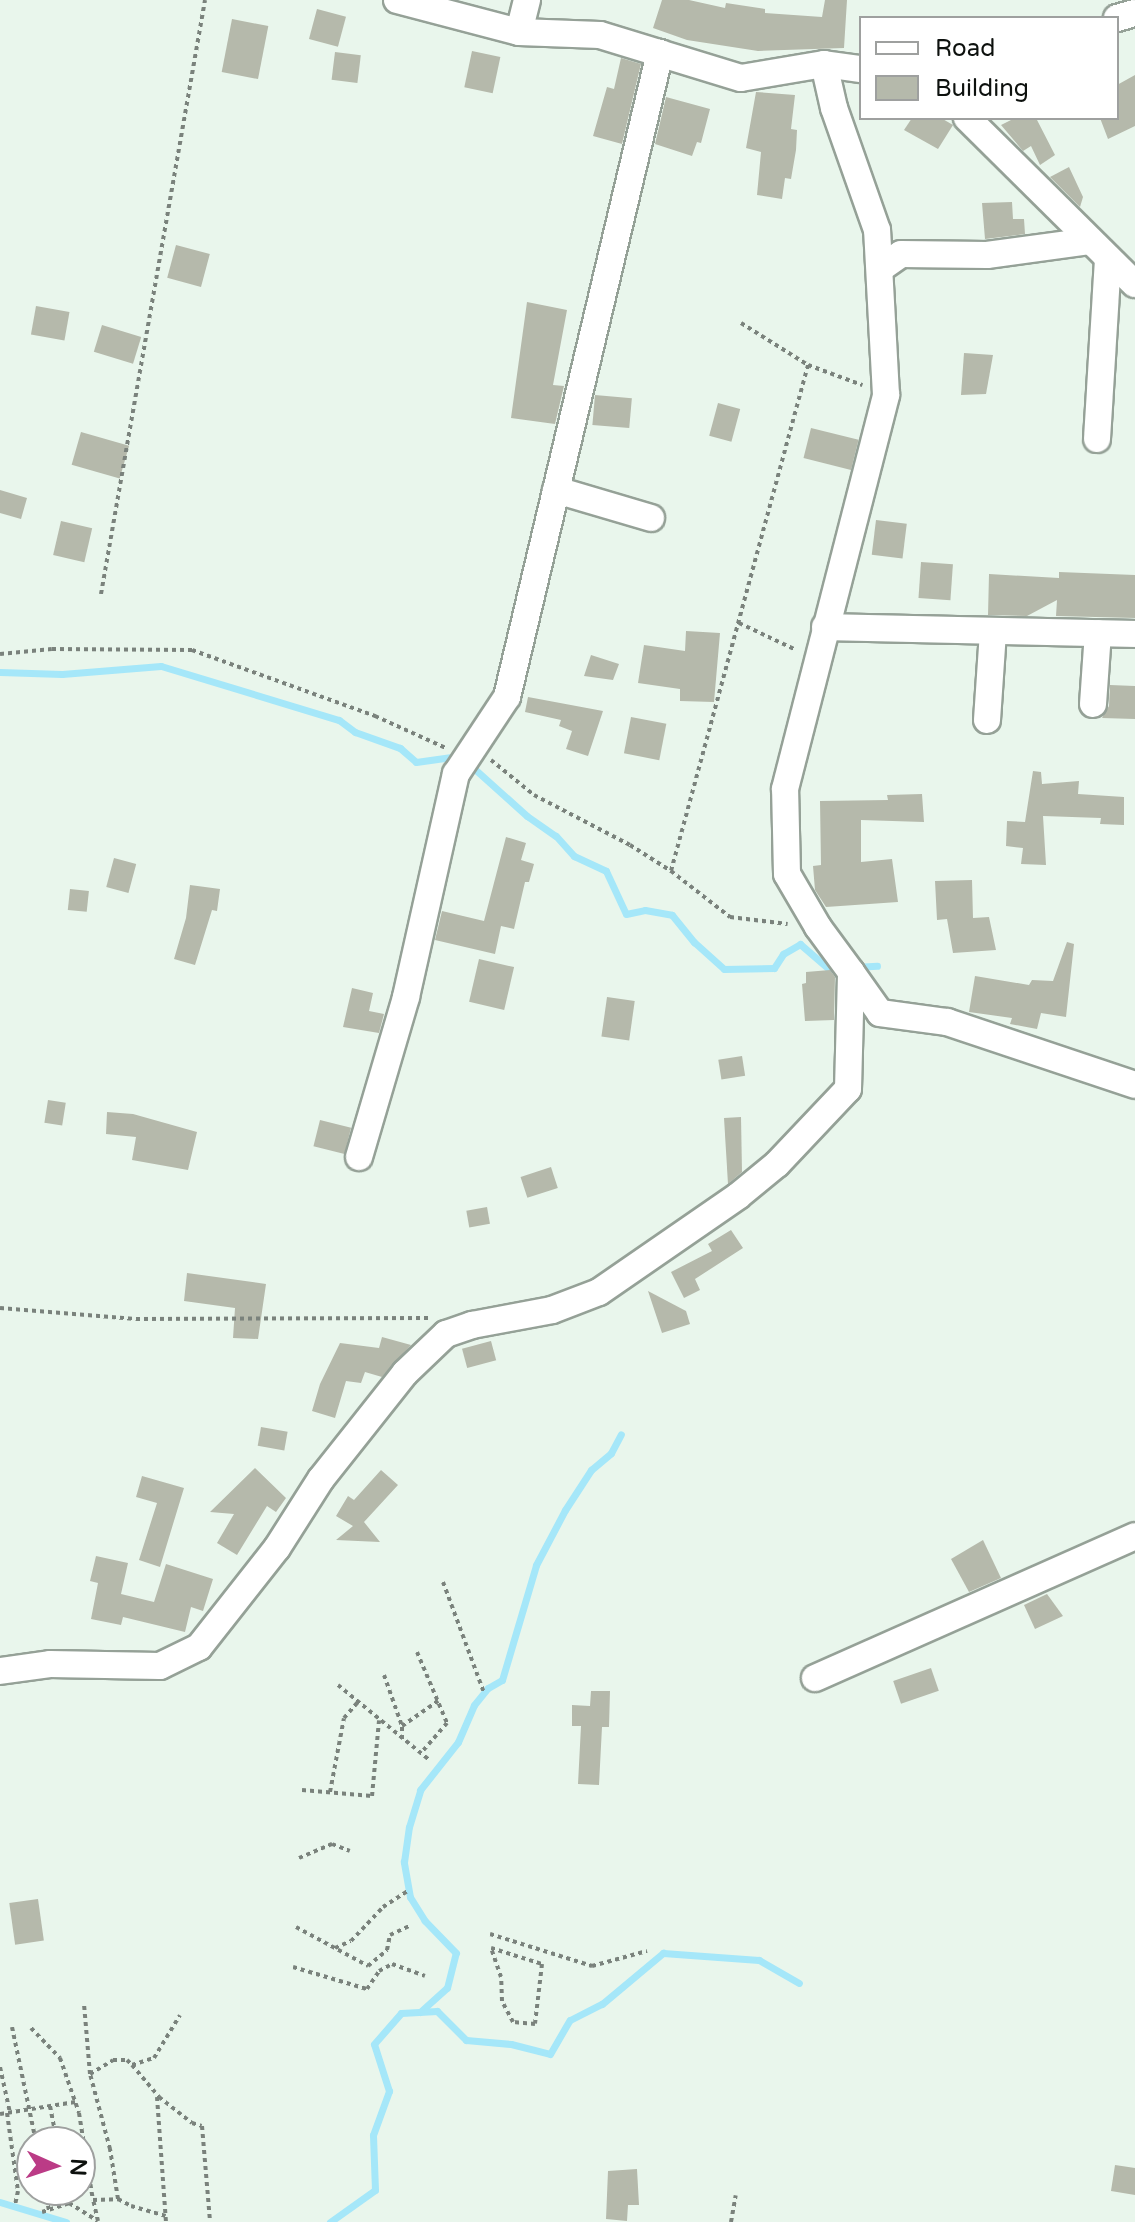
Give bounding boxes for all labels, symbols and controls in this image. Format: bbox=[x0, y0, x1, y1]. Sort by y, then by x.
legend bbox=[859, 16, 1119, 120]
text: Road bbox=[935, 34, 995, 63]
text: Building bbox=[935, 74, 1029, 103]
north arrow bbox=[16, 2126, 96, 2206]
text: N bbox=[65, 2158, 91, 2177]

